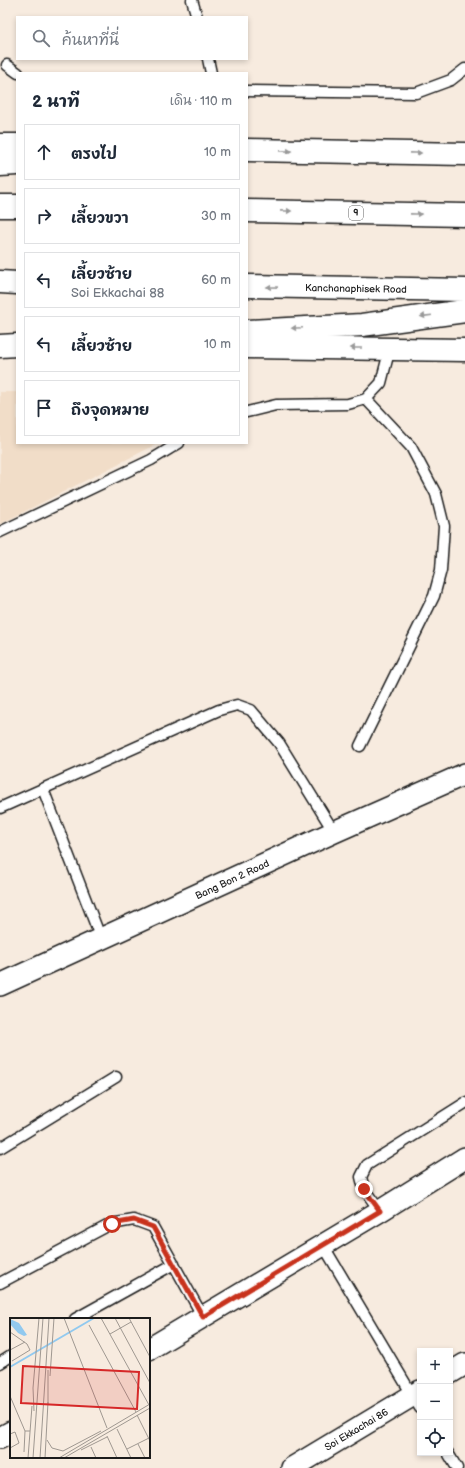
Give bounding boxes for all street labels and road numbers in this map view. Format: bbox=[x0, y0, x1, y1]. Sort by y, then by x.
road number: 9 bbox=[349, 206, 363, 220]
street label: Kanchanaphisek Road bbox=[305, 282, 407, 296]
street label: Bang Bon 2 Road bbox=[194, 857, 272, 902]
street label: Soi Ekkachai 86 bbox=[323, 1406, 391, 1454]

